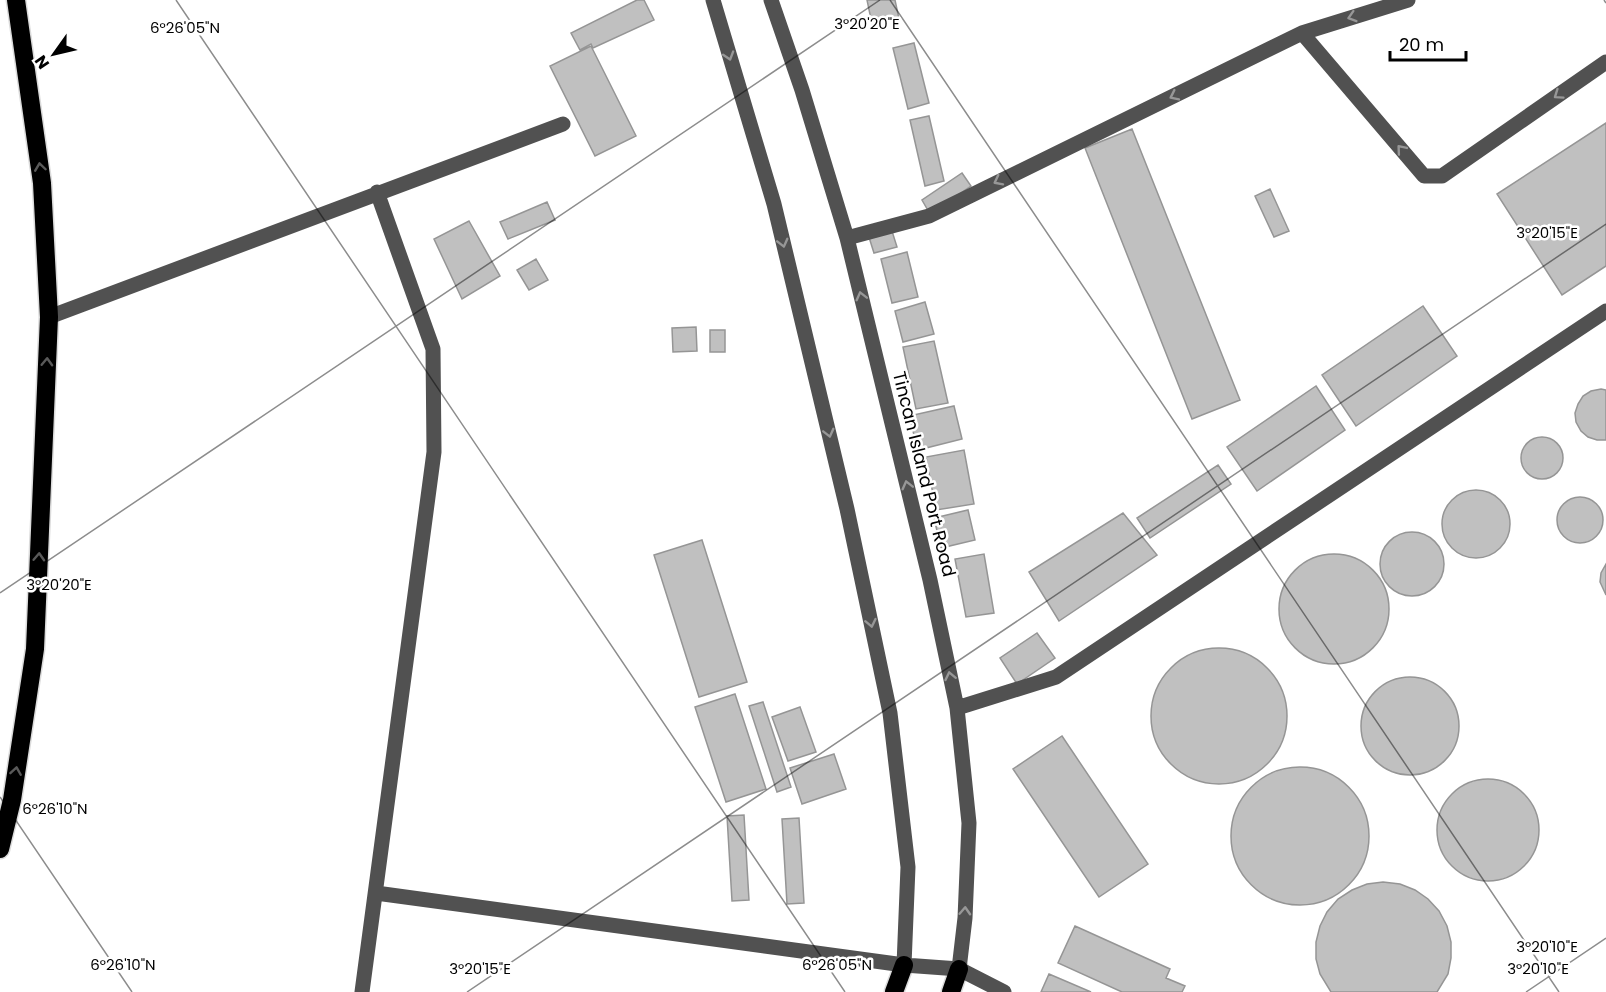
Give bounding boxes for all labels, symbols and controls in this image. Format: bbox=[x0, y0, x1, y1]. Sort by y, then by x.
one-way arrow bbox=[1347, 10, 1358, 23]
text: 3°20'20"E bbox=[834, 13, 900, 34]
text: 6°26'05"N bbox=[150, 17, 220, 38]
north arrow bbox=[24, 24, 84, 84]
scale bar bbox=[1390, 24, 1466, 62]
text: 20 m bbox=[1399, 32, 1444, 57]
one-way arrow bbox=[722, 50, 734, 61]
text: N bbox=[29, 51, 55, 74]
one-way arrow bbox=[1169, 88, 1180, 100]
one-way arrow bbox=[1554, 88, 1565, 99]
one-way arrow bbox=[1397, 145, 1408, 156]
one-way arrow bbox=[34, 163, 46, 172]
one-way arrow bbox=[994, 174, 1005, 185]
text: 3°20'15"E bbox=[1516, 222, 1578, 243]
one-way arrow bbox=[776, 238, 789, 248]
one-way arrow bbox=[856, 291, 869, 301]
one-way arrow bbox=[41, 357, 54, 366]
street label: Tincan Island Port Road bbox=[887, 369, 962, 579]
one-way arrow bbox=[822, 428, 835, 438]
one-way arrow bbox=[902, 481, 915, 491]
one-way arrow bbox=[33, 552, 46, 561]
text: 3°20'20"E bbox=[26, 574, 92, 595]
one-way arrow bbox=[864, 618, 877, 628]
one-way arrow bbox=[944, 671, 957, 681]
one-way arrow bbox=[10, 767, 22, 776]
text: 6°26'10"N bbox=[22, 798, 88, 819]
one-way arrow bbox=[959, 907, 972, 916]
text: 3°20'10"E bbox=[1516, 936, 1578, 957]
text: 6°26'10"N bbox=[90, 954, 156, 975]
text: 6°26'05"N bbox=[802, 954, 872, 975]
text: 3°20'15"E bbox=[449, 958, 511, 979]
text: 3°20'10"E bbox=[1507, 958, 1569, 979]

